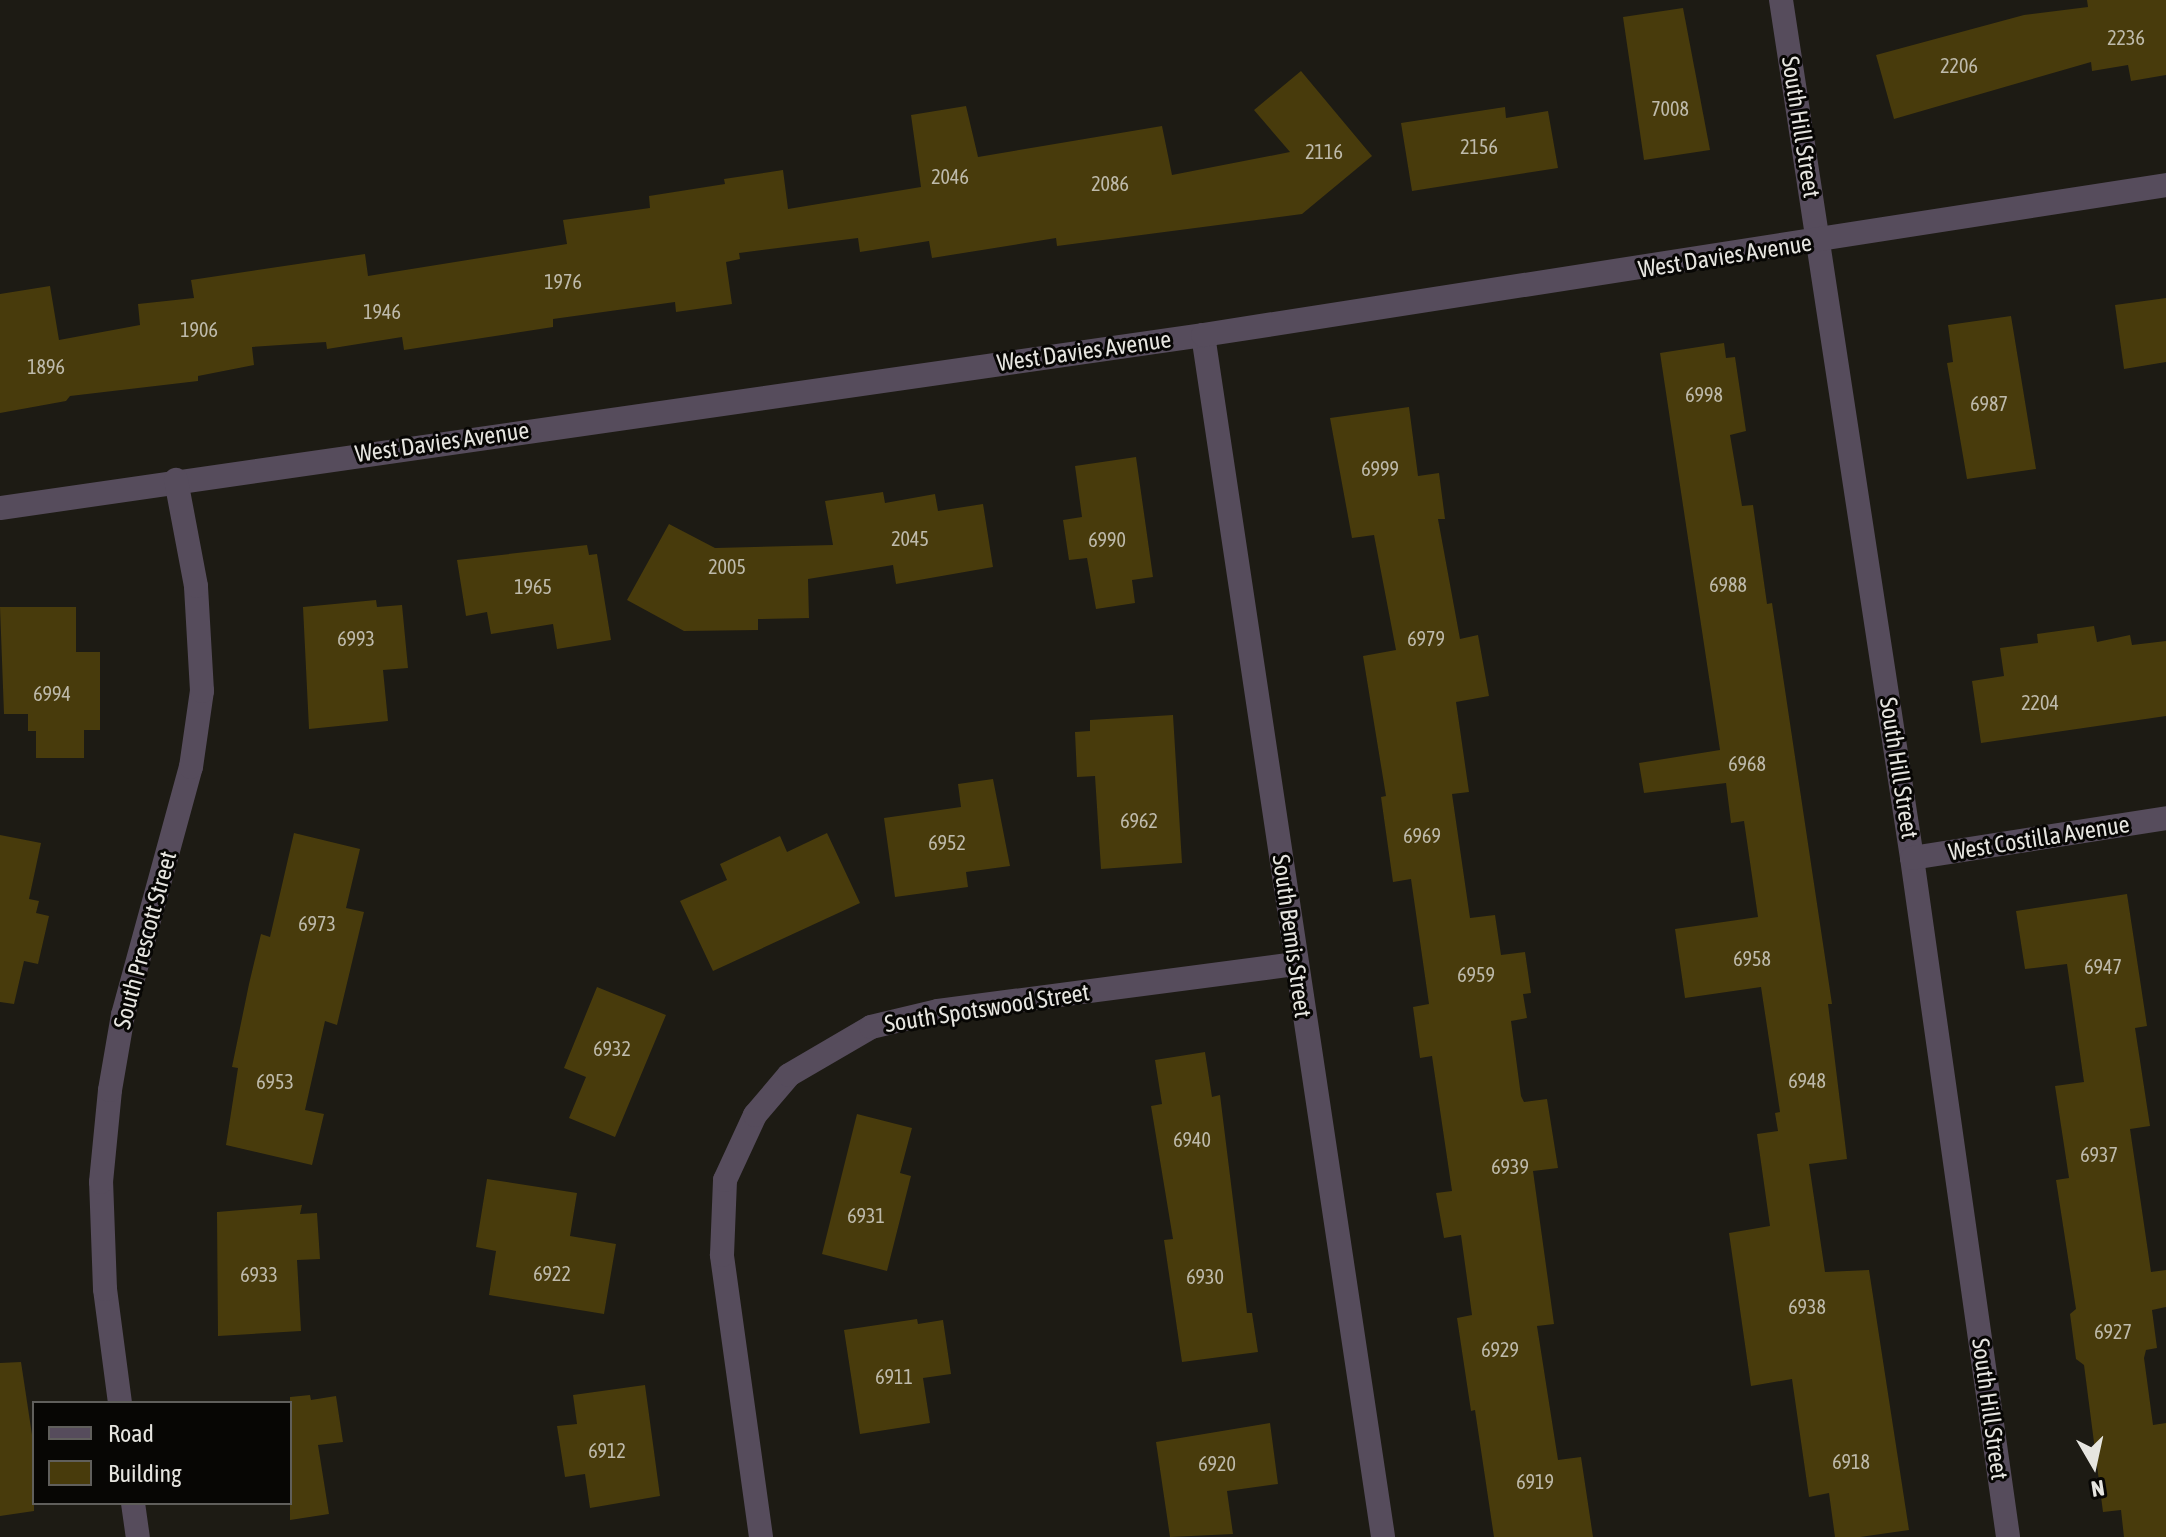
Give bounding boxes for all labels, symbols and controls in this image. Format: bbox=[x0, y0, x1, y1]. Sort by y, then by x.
house number: 2236 bbox=[2107, 25, 2145, 49]
house number: 2206 bbox=[1940, 53, 1978, 77]
street label: South Hill Street bbox=[1776, 54, 1826, 200]
house number: 7008 bbox=[1651, 96, 1689, 120]
house number: 2156 bbox=[1460, 134, 1498, 158]
house number: 2116 bbox=[1305, 139, 1343, 163]
house number: 2046 bbox=[931, 164, 969, 188]
house number: 2086 bbox=[1091, 171, 1129, 195]
street label: West Davies Avenue bbox=[1636, 228, 1814, 284]
house number: 1976 bbox=[544, 269, 582, 293]
house number: 1946 bbox=[363, 299, 401, 323]
house number: 1906 bbox=[180, 317, 218, 341]
street label: West Davies Avenue bbox=[995, 325, 1173, 377]
house number: 1896 bbox=[27, 354, 65, 378]
house number: 6998 bbox=[1685, 382, 1723, 406]
house number: 6987 bbox=[1970, 391, 2008, 415]
street label: West Davies Avenue bbox=[353, 416, 531, 468]
house number: 6999 bbox=[1361, 456, 1399, 480]
house number: 2045 bbox=[891, 526, 929, 550]
house number: 6990 bbox=[1088, 527, 1126, 551]
house number: 2005 bbox=[708, 554, 746, 578]
house number: 6988 bbox=[1709, 572, 1747, 596]
house number: 1965 bbox=[514, 574, 552, 598]
house number: 6993 bbox=[337, 626, 375, 650]
house number: 6979 bbox=[1407, 626, 1445, 650]
house number: 6994 bbox=[33, 681, 71, 705]
house number: 2204 bbox=[2021, 690, 2059, 714]
street label: South Hill Street bbox=[1874, 695, 1924, 841]
house number: 6968 bbox=[1728, 751, 1766, 775]
house number: 6962 bbox=[1120, 808, 1158, 832]
street label: West Costilla Avenue bbox=[1946, 809, 2132, 867]
house number: 6969 bbox=[1403, 823, 1441, 847]
house number: 6952 bbox=[928, 830, 966, 854]
street label: South Prescott Street bbox=[107, 848, 183, 1032]
street label: South Bemis Street bbox=[1266, 853, 1318, 1019]
house number: 6973 bbox=[298, 911, 336, 935]
house number: 6958 bbox=[1733, 946, 1771, 970]
house number: 6947 bbox=[2084, 954, 2122, 978]
house number: 6959 bbox=[1457, 962, 1495, 986]
street label: South Spotswood Street bbox=[883, 978, 1091, 1038]
house number: 6932 bbox=[593, 1036, 631, 1060]
house number: 6948 bbox=[1788, 1068, 1826, 1092]
house number: 6953 bbox=[256, 1069, 294, 1093]
house number: 6940 bbox=[1173, 1127, 1211, 1151]
house number: 6937 bbox=[2080, 1142, 2118, 1166]
house number: 6939 bbox=[1491, 1154, 1529, 1178]
house number: 6931 bbox=[847, 1203, 885, 1227]
house number: 6922 bbox=[533, 1261, 571, 1285]
house number: 6933 bbox=[240, 1262, 278, 1286]
house number: 6930 bbox=[1186, 1264, 1224, 1288]
house number: 6938 bbox=[1788, 1294, 1826, 1318]
house number: 6927 bbox=[2094, 1319, 2132, 1343]
street label: South Hill Street bbox=[1966, 1336, 2014, 1482]
house number: 6929 bbox=[1481, 1337, 1519, 1361]
house number: 6911 bbox=[875, 1364, 913, 1388]
legend bbox=[32, 1401, 292, 1505]
text: Road bbox=[108, 1420, 154, 1447]
north arrow bbox=[2054, 1425, 2134, 1505]
house number: 6912 bbox=[588, 1438, 626, 1462]
house number: 6918 bbox=[1832, 1449, 1870, 1473]
house number: 6920 bbox=[1198, 1451, 1236, 1475]
text: Building bbox=[108, 1460, 181, 1487]
house number: 6919 bbox=[1516, 1469, 1554, 1493]
text: N bbox=[2089, 1475, 2106, 1503]

